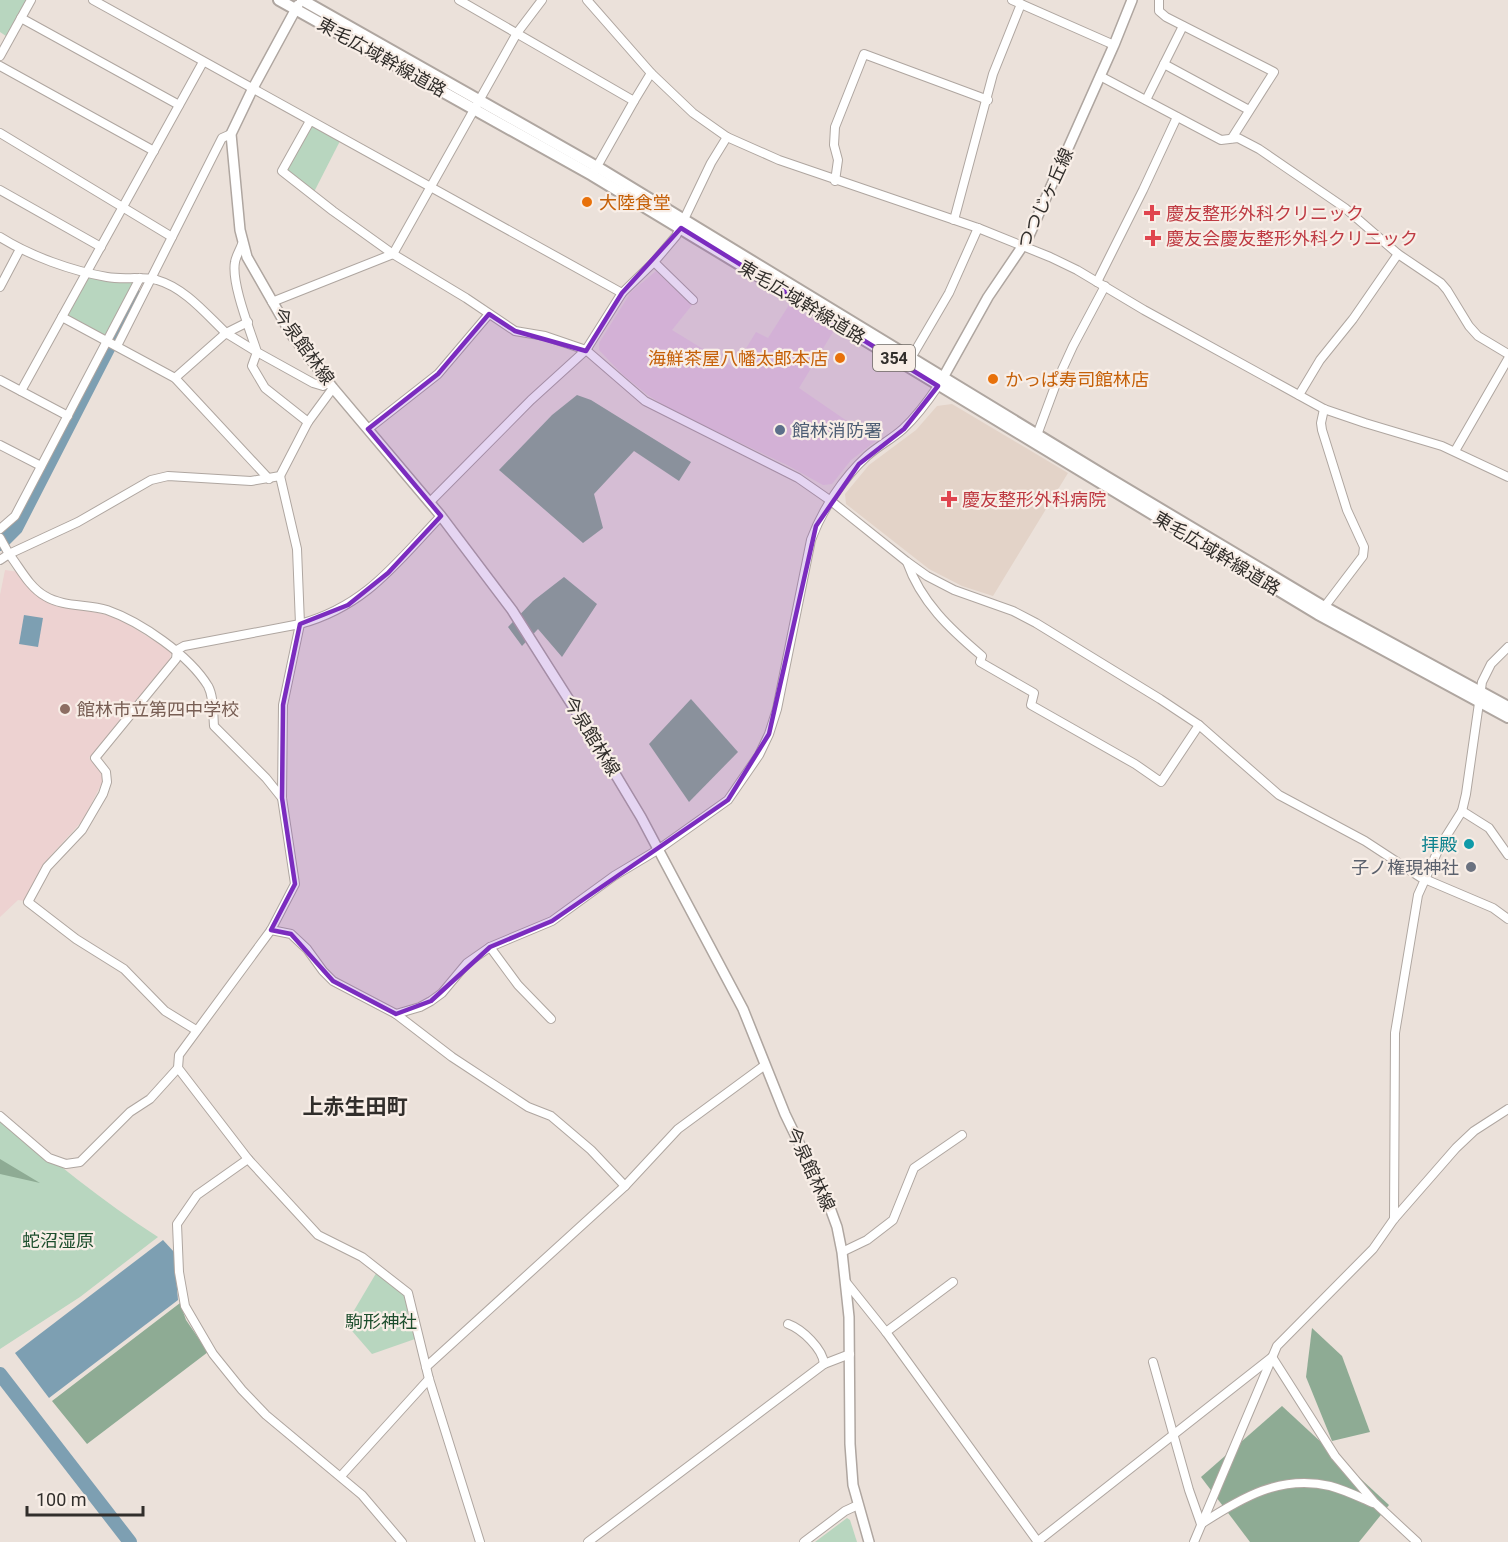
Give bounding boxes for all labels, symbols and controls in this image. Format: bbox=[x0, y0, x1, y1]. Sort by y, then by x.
street label: 東毛広域幹線道路 bbox=[314, 13, 450, 101]
street label: つつじヶ丘線 bbox=[1013, 145, 1077, 251]
place label: 大陸食堂 bbox=[599, 192, 671, 213]
marker: 大陸食堂 bbox=[580, 195, 594, 209]
place label: 慶友整形外科クリニック bbox=[1166, 203, 1364, 224]
marker: 慶友整形外科クリニック bbox=[1143, 204, 1161, 222]
place label: 慶友会慶友整形外科クリニック bbox=[1166, 228, 1418, 249]
marker: 慶友会慶友整形外科クリニック bbox=[1144, 229, 1162, 247]
street label: 東毛広域幹線道路 bbox=[735, 256, 869, 348]
street label: 今泉館林線 bbox=[269, 303, 339, 389]
road number: 354 bbox=[873, 345, 915, 371]
place label: 海鮮茶屋八幡太郎本店 bbox=[648, 348, 828, 369]
marker: 海鮮茶屋八幡太郎本店 bbox=[833, 351, 847, 365]
place label: かっぱ寿司館林店 bbox=[1005, 369, 1149, 390]
marker: かっぱ寿司館林店 bbox=[986, 372, 1000, 386]
place label: 館林消防署 bbox=[792, 420, 882, 441]
marker: 館林消防署 bbox=[773, 423, 787, 437]
place label: 慶友整形外科病院 bbox=[962, 489, 1106, 510]
marker: 慶友整形外科病院 bbox=[940, 490, 958, 508]
street label: 東毛広域幹線道路 bbox=[1150, 507, 1284, 599]
street label: 今泉館林線 bbox=[559, 692, 625, 780]
place label: 館林市立第四中学校 bbox=[77, 699, 239, 720]
marker: 館林市立第四中学校 bbox=[58, 702, 72, 716]
place label: 拝殿 bbox=[1421, 834, 1457, 855]
marker: 拝殿 bbox=[1462, 837, 1476, 851]
place label: 子ノ権現神社 bbox=[1351, 857, 1459, 878]
marker: 子ノ権現神社 bbox=[1464, 860, 1478, 874]
district label: 上赤生田町 bbox=[303, 1095, 408, 1119]
street label: 今泉館林線 bbox=[782, 1124, 840, 1214]
park label: 蛇沼湿原 bbox=[22, 1230, 94, 1251]
park label: 駒形神社 bbox=[345, 1311, 417, 1332]
scale bar bbox=[27, 1479, 142, 1517]
text: 100 m bbox=[36, 1489, 87, 1510]

